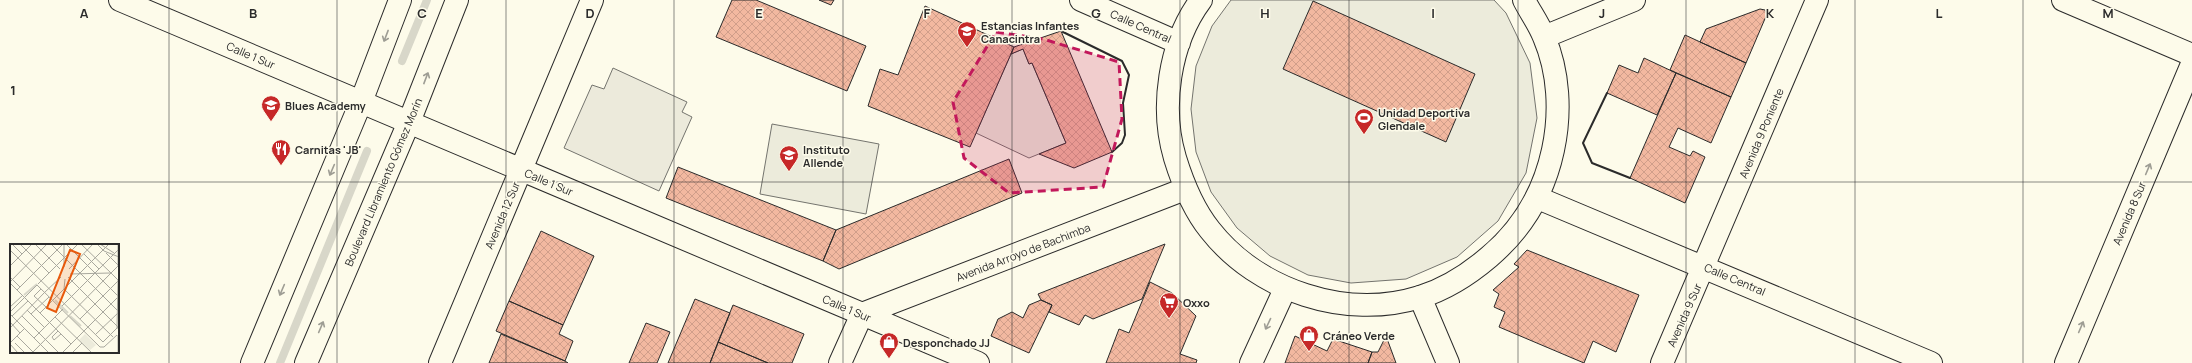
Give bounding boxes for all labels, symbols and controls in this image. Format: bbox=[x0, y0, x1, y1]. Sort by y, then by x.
text: A bbox=[80, 4, 89, 22]
text: B bbox=[249, 4, 257, 22]
text: C bbox=[417, 4, 427, 22]
text: D bbox=[585, 4, 595, 22]
text: E bbox=[755, 4, 763, 22]
text: F bbox=[924, 4, 931, 22]
text: G bbox=[1091, 4, 1101, 22]
text: H bbox=[1260, 4, 1270, 22]
text: I bbox=[1431, 4, 1435, 22]
text: J bbox=[1599, 4, 1605, 22]
text: K bbox=[1766, 4, 1775, 22]
text: L bbox=[1936, 4, 1943, 22]
text: M bbox=[2102, 4, 2114, 22]
street label: Calle Central bbox=[1108, 6, 1174, 46]
place label: Estancias Infantes Canacintra bbox=[981, 18, 1079, 46]
school or university icon: Estancias Infantes Canacintra bbox=[956, 20, 978, 48]
one-way arrow bbox=[382, 30, 390, 42]
street label: Calle 1 Sur bbox=[224, 38, 278, 72]
one-way arrow bbox=[423, 73, 431, 85]
text: 1 bbox=[10, 81, 16, 99]
street label: Avenida 9 Poniente bbox=[1735, 85, 1787, 180]
school or university icon: Blues Academy bbox=[260, 94, 282, 122]
street label: Boulevard Libramiento Gómez Morín bbox=[341, 96, 425, 268]
place label: Blues Academy bbox=[285, 98, 367, 113]
place label: Unidad Deportiva Glendale bbox=[1378, 105, 1470, 133]
sports icon: Unidad Deportiva Glendale bbox=[1353, 107, 1375, 135]
restaurant icon: Carnitas 'JB' bbox=[270, 138, 292, 166]
place label: Carnitas 'JB' bbox=[295, 142, 361, 157]
place label: Instituto Allende bbox=[803, 142, 850, 170]
school or university icon: Instituto Allende bbox=[778, 144, 800, 172]
one-way arrow bbox=[2145, 163, 2152, 175]
one-way arrow bbox=[328, 164, 336, 176]
street label: Calle 1 Sur bbox=[522, 165, 576, 199]
street label: Avenida 12 Sur bbox=[481, 179, 523, 251]
street label: Avenida 8 Sur bbox=[2109, 179, 2149, 247]
street label: Avenida Arroyo de Bachimba bbox=[954, 219, 1092, 285]
inset map bbox=[10, 244, 119, 353]
street label: Calle Central bbox=[1702, 259, 1768, 299]
street label: Avenida 9 Sur bbox=[1663, 281, 1705, 349]
one-way arrow bbox=[278, 283, 286, 295]
street label: Calle 1 Sur bbox=[820, 291, 874, 325]
supermarket icon: Oxxo bbox=[1158, 291, 1180, 319]
place label: Oxxo bbox=[1183, 295, 1210, 310]
one-way arrow bbox=[1264, 317, 1271, 329]
one-way arrow bbox=[318, 322, 326, 334]
one-way arrow bbox=[2078, 322, 2086, 334]
shop icon: Cráneo Verde bbox=[1298, 324, 1320, 352]
place label: Cráneo Verde bbox=[1323, 328, 1395, 343]
shop icon: Desponchado JJ bbox=[878, 331, 900, 359]
place label: Desponchado JJ bbox=[903, 335, 990, 350]

